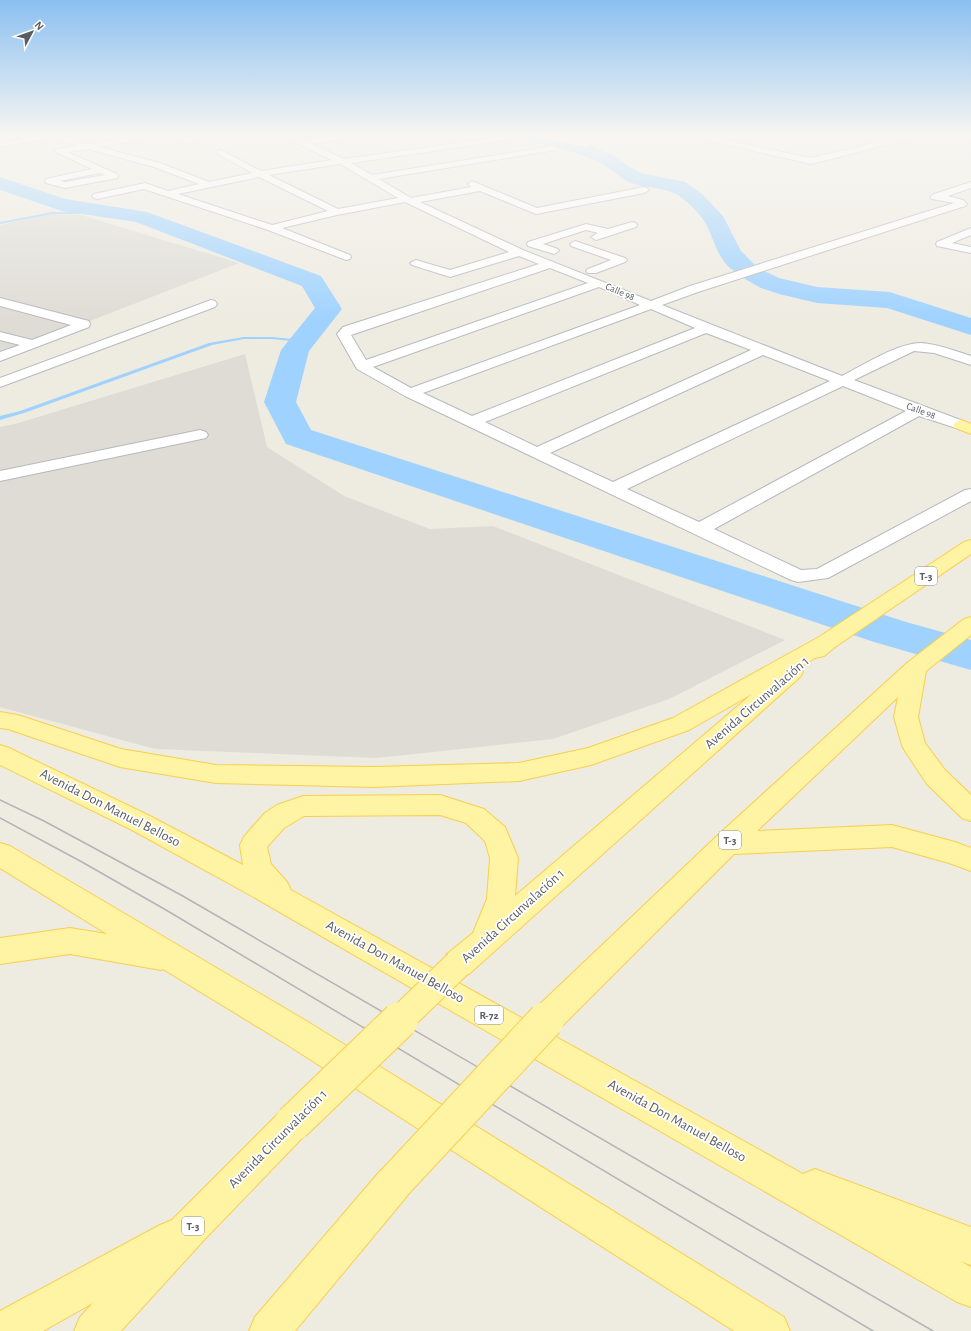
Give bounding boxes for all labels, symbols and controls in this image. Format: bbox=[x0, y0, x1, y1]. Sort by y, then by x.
north arrow bbox=[12, 12, 52, 52]
text: N bbox=[33, 19, 46, 32]
street label: Calle 98 bbox=[604, 281, 636, 303]
street label: Calle 98 bbox=[905, 401, 937, 421]
road number: T-3 bbox=[915, 567, 937, 585]
street label: Avenida Circunvalación 1 bbox=[702, 654, 812, 752]
street label: Avenida Don Manuel Belloso bbox=[38, 766, 183, 850]
road number: T-3 bbox=[719, 831, 741, 849]
street label: Avenida Circunvalación 1 bbox=[459, 866, 567, 966]
street label: Avenida Don Manuel Belloso bbox=[324, 918, 466, 1006]
road number: R-72 bbox=[475, 1006, 503, 1024]
street label: Avenida Don Manuel Belloso bbox=[606, 1077, 748, 1165]
street label: Avenida Circunvalación 1 bbox=[226, 1087, 330, 1191]
road number: T-3 bbox=[182, 1217, 204, 1235]

